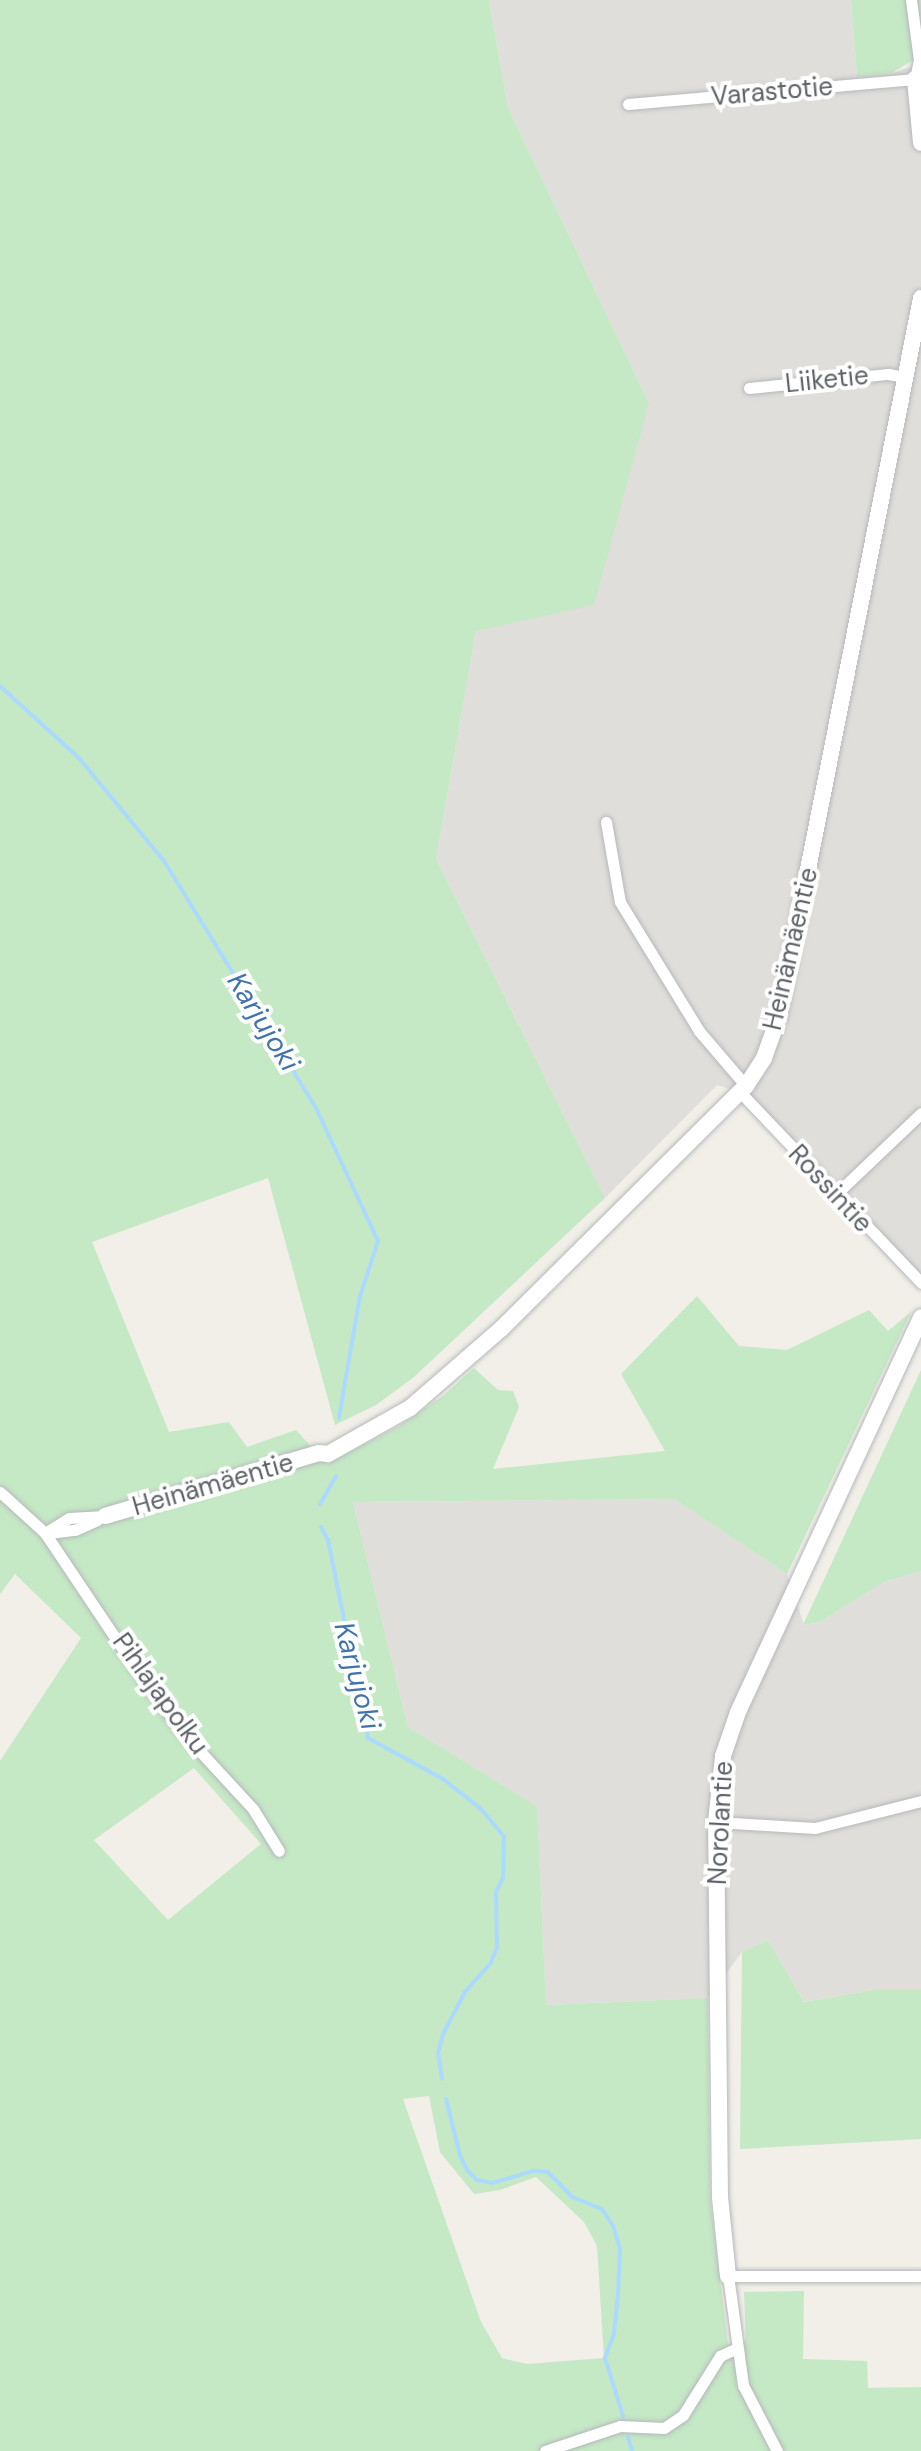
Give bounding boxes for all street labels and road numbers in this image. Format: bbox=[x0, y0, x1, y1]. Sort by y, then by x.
street label: Varastotie bbox=[710, 71, 834, 113]
street label: Liiketie bbox=[784, 360, 870, 400]
street label: Heinämäentie bbox=[757, 865, 825, 1033]
street label: Rossintie bbox=[782, 1139, 878, 1239]
street label: Heinämäentie bbox=[129, 1447, 297, 1523]
street label: Pihlajapolku bbox=[106, 1627, 214, 1761]
street label: Norolantie bbox=[702, 1760, 740, 1886]

